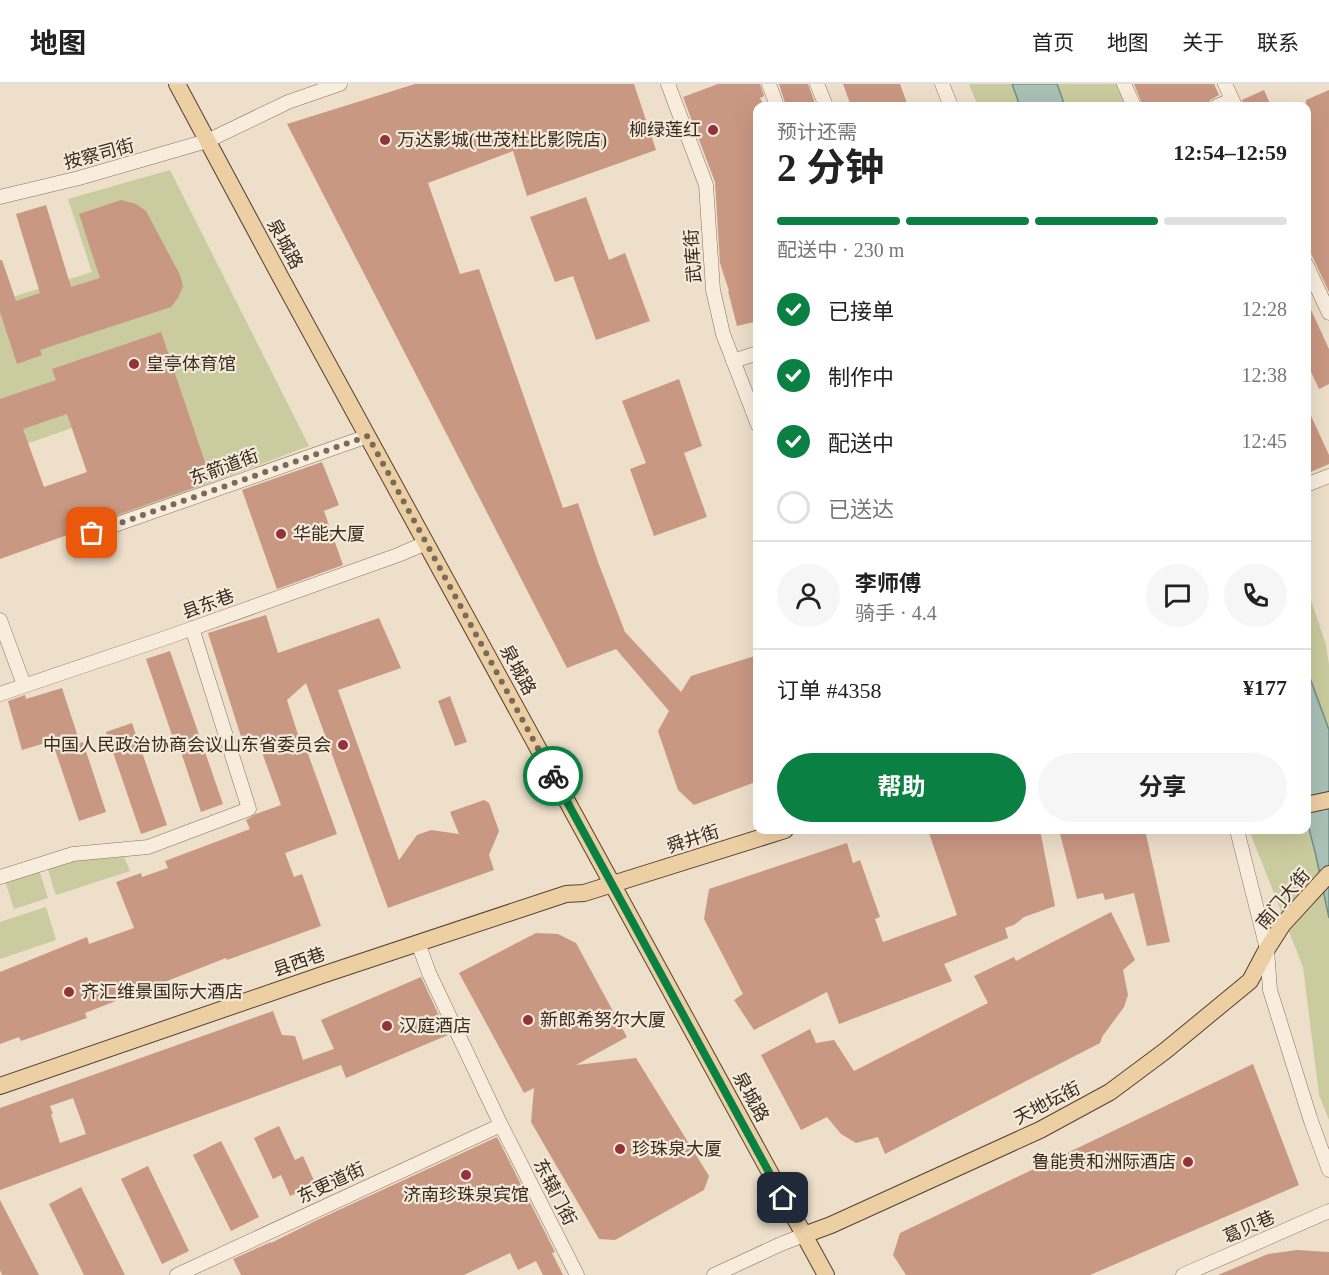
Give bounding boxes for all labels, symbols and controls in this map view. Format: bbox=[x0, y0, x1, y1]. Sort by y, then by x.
text: 地图 bbox=[30, 28, 86, 59]
text: 首页 bbox=[1032, 31, 1074, 55]
text: 地图 bbox=[1107, 31, 1149, 55]
text: 关于 bbox=[1182, 31, 1224, 55]
text: 联系 bbox=[1257, 31, 1299, 55]
place label: 柳绿莲红 bbox=[629, 120, 701, 140]
text: 预计还需 bbox=[777, 121, 857, 143]
marker: 柳绿莲红 bbox=[706, 123, 720, 137]
place label: 万达影城(世茂杜比影院店) bbox=[397, 130, 607, 151]
marker: 万达影城(世茂杜比影院店) bbox=[378, 133, 392, 147]
street label: 按察司街 bbox=[62, 135, 136, 173]
text: 12:54–12:59 bbox=[1173, 140, 1287, 165]
text: 2 分钟 bbox=[777, 146, 884, 189]
street label: 泉城路 bbox=[263, 216, 307, 272]
street label: 武库街 bbox=[681, 228, 705, 284]
text: 配送中 · 230 m bbox=[777, 239, 904, 261]
icon: check bbox=[777, 293, 810, 326]
text: 12:28 bbox=[1241, 298, 1287, 320]
text: 已接单 bbox=[828, 299, 894, 324]
place label: 皇亭体育馆 bbox=[146, 354, 236, 374]
marker: 皇亭体育馆 bbox=[127, 357, 141, 371]
icon: check bbox=[777, 359, 810, 392]
text: 12:38 bbox=[1241, 364, 1287, 386]
text: 制作中 bbox=[828, 365, 894, 390]
icon: check bbox=[777, 425, 810, 458]
text: 12:45 bbox=[1241, 430, 1287, 452]
text: 配送中 bbox=[828, 431, 894, 456]
street label: 东箭道街 bbox=[187, 445, 261, 489]
text: 已送达 bbox=[828, 497, 894, 522]
pin bbox=[66, 507, 117, 558]
icon: bag bbox=[75, 516, 108, 549]
place label: 华能大厦 bbox=[293, 524, 365, 544]
marker: 华能大厦 bbox=[274, 527, 288, 541]
button: person bbox=[777, 564, 840, 627]
button: chat bbox=[1146, 564, 1209, 627]
button: phone bbox=[1224, 564, 1287, 627]
text: 李师傅 bbox=[855, 571, 921, 596]
street label: 县东巷 bbox=[179, 585, 237, 623]
text: 骑手 · 4.4 bbox=[855, 602, 937, 624]
street label: 泉城路 bbox=[496, 642, 540, 698]
text: ¥177 bbox=[1243, 675, 1287, 700]
text: 订单 #4358 bbox=[777, 678, 882, 703]
place label: 中国人民政治协商会议山东省委员会 bbox=[43, 735, 331, 755]
marker: 中国人民政治协商会议山东省委员会 bbox=[336, 738, 350, 752]
courier bbox=[523, 746, 583, 806]
button: 帮助 bbox=[777, 753, 1026, 822]
button: 分享 bbox=[1038, 753, 1287, 822]
icon: bike bbox=[537, 760, 570, 793]
street label: 舜井街 bbox=[664, 821, 722, 857]
street label: 南门大街 bbox=[1252, 865, 1314, 933]
street label: 县西巷 bbox=[270, 944, 328, 980]
place label: 齐汇维景国际大酒店 bbox=[81, 982, 243, 1002]
marker: 齐汇维景国际大酒店 bbox=[62, 985, 76, 999]
place label: 新郎希努尔大厦 bbox=[540, 1010, 666, 1030]
marker: 新郎希努尔大厦 bbox=[521, 1013, 535, 1027]
place label: 汉庭酒店 bbox=[399, 1016, 471, 1036]
marker: 汉庭酒店 bbox=[380, 1019, 394, 1033]
street label: 泉城路 bbox=[729, 1069, 773, 1125]
street label: 天地坛街 bbox=[1010, 1078, 1084, 1128]
place label: 珍珠泉大厦 bbox=[632, 1139, 722, 1159]
marker: 珍珠泉大厦 bbox=[613, 1142, 627, 1156]
place label: 鲁能贵和洲际酒店 bbox=[1032, 1152, 1176, 1172]
street label: 东辕门街 bbox=[530, 1155, 580, 1229]
marker: 鲁能贵和洲际酒店 bbox=[1181, 1155, 1195, 1169]
street label: 东更道街 bbox=[294, 1159, 368, 1207]
marker: 济南珍珠泉宾馆 bbox=[459, 1168, 473, 1182]
pin bbox=[757, 1172, 808, 1223]
icon: home bbox=[766, 1181, 799, 1214]
place label: 济南珍珠泉宾馆 bbox=[403, 1185, 529, 1205]
street label: 葛贝巷 bbox=[1220, 1207, 1278, 1247]

